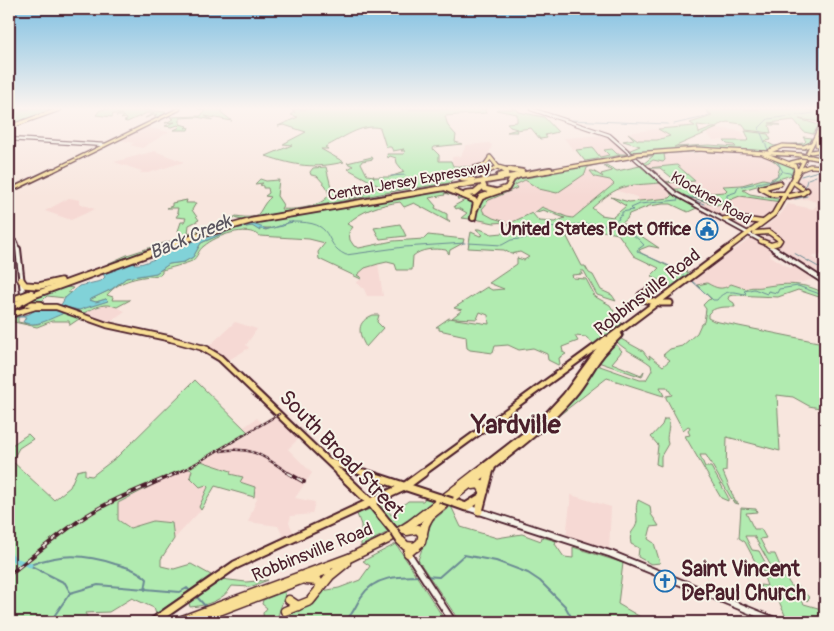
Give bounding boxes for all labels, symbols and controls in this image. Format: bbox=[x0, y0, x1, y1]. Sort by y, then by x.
street label: Central Jersey Expressway bbox=[326, 158, 492, 205]
street label: Klockner Road bbox=[667, 168, 755, 229]
water label: Back Creek bbox=[146, 208, 237, 265]
public building icon: United States Post Office bbox=[695, 217, 719, 241]
place label: United States Post Office bbox=[500, 218, 692, 241]
street label: Robbinsville Road bbox=[590, 244, 705, 341]
street label: South Broad Street bbox=[273, 384, 410, 525]
district label: Yardville bbox=[470, 409, 562, 441]
street label: Robbinsville Road bbox=[248, 518, 376, 587]
place label: Saint Vincent DePaul Church bbox=[681, 556, 806, 607]
church icon: Saint Vincent DePaul Church bbox=[653, 569, 677, 593]

